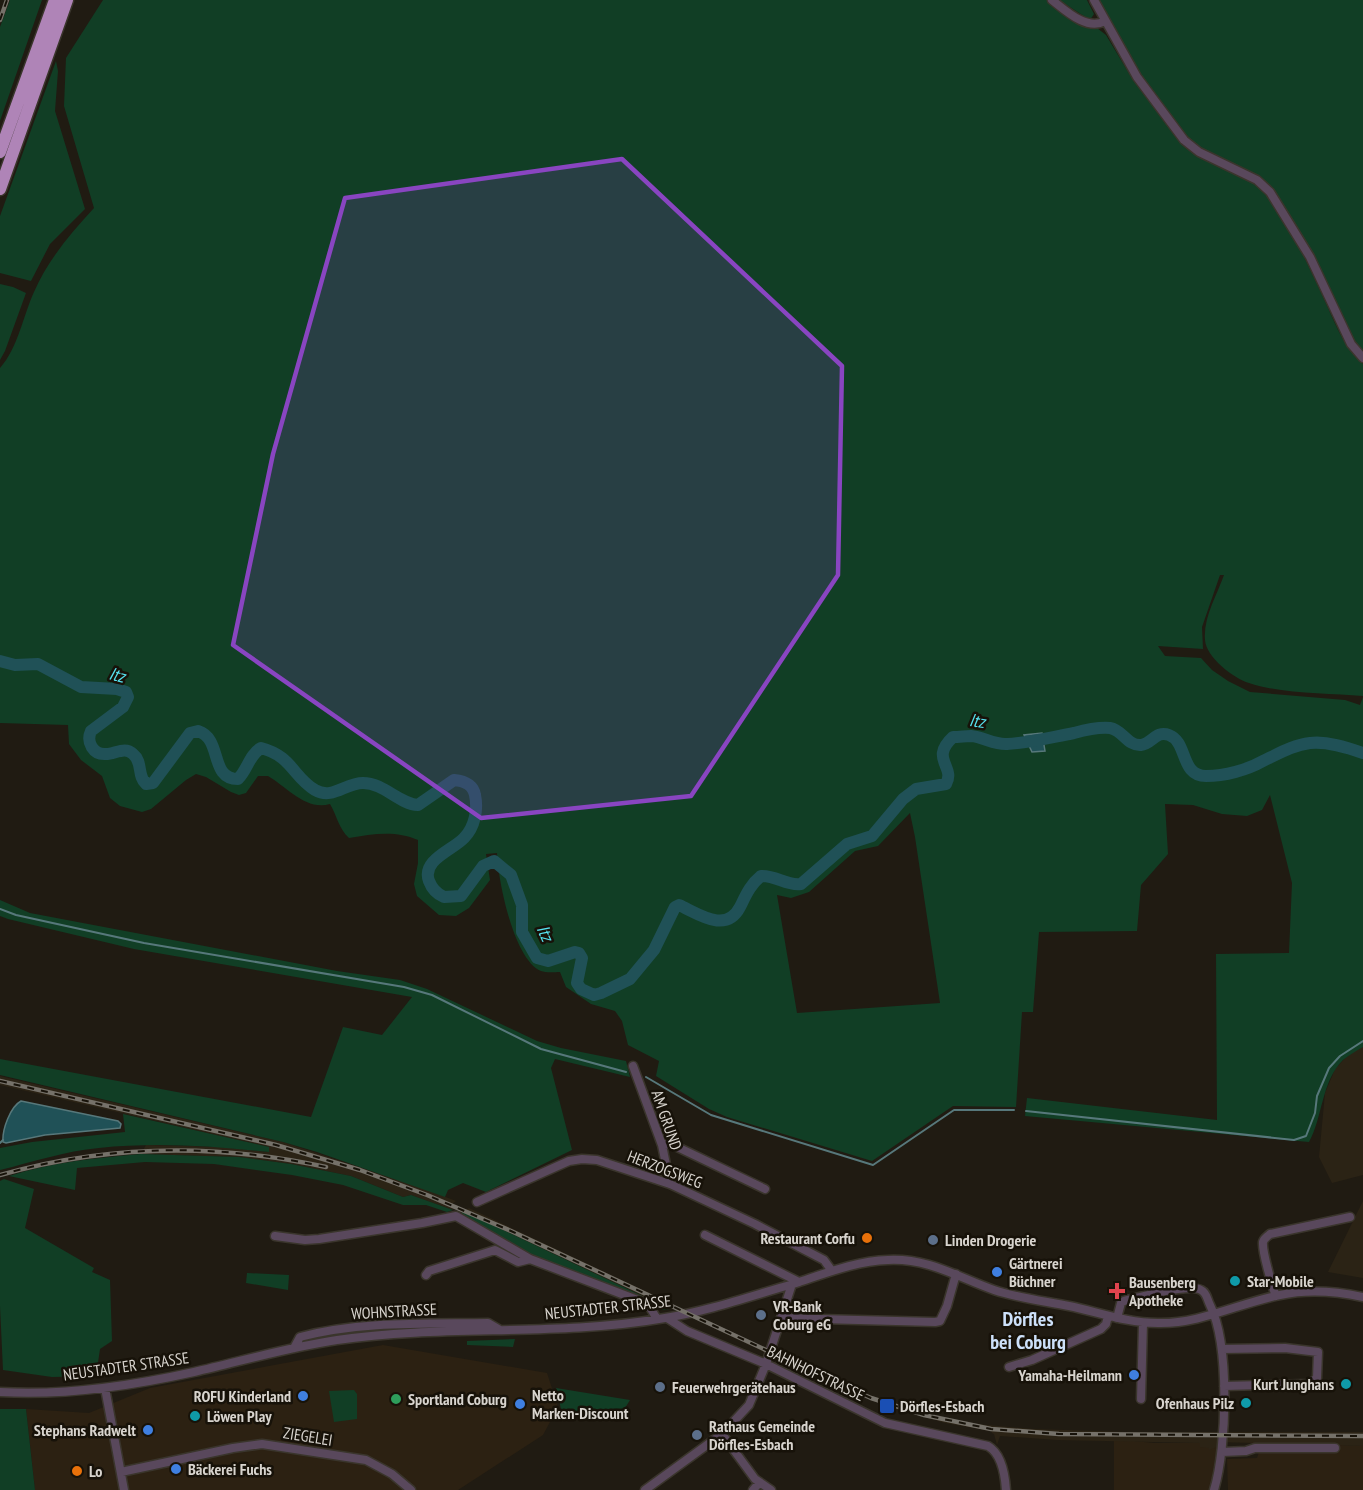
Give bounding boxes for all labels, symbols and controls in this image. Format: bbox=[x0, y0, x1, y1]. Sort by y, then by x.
water label: Itz bbox=[107, 661, 130, 688]
water label: Itz bbox=[968, 708, 989, 733]
water label: Itz bbox=[532, 921, 560, 947]
street label: AM GRUND bbox=[647, 1087, 687, 1153]
street label: HERZOGSWEG bbox=[625, 1146, 705, 1192]
place label: Restaurant Corfu bbox=[760, 1228, 855, 1248]
place label: Linden Drogerie bbox=[945, 1230, 1037, 1250]
marker: Restaurant Corfu bbox=[860, 1231, 874, 1245]
marker: Linden Drogerie bbox=[926, 1233, 940, 1247]
place label: Gärtnerei Büchner bbox=[1009, 1253, 1063, 1291]
marker: Gärtnerei Büchner bbox=[990, 1265, 1004, 1279]
place label: Star-Mobile bbox=[1247, 1271, 1314, 1291]
place label: Bausenberg Apotheke bbox=[1128, 1272, 1196, 1310]
marker: Star-Mobile bbox=[1228, 1274, 1242, 1288]
marker: Bausenberg Apotheke bbox=[1110, 1284, 1124, 1298]
street label: NEUSTADTER STRASSE bbox=[544, 1290, 672, 1324]
place label: VR-Bank Coburg eG bbox=[772, 1296, 831, 1334]
street label: WOHNSTRASSE bbox=[351, 1299, 438, 1323]
district label: Dörfles bei Coburg bbox=[990, 1306, 1066, 1355]
marker: VR-Bank Coburg eG bbox=[754, 1308, 768, 1322]
street label: BAHNHOFSTRASSE bbox=[764, 1341, 868, 1405]
street label: NEUSTADTER STRASSE bbox=[62, 1347, 190, 1385]
place label: Yamaha-Heilmann bbox=[1017, 1365, 1122, 1385]
marker: Yamaha-Heilmann bbox=[1127, 1368, 1141, 1382]
place label: Kurt Junghans bbox=[1253, 1374, 1334, 1394]
place label: Feuerwehrgerätehaus bbox=[672, 1377, 796, 1397]
marker: Kurt Junghans bbox=[1339, 1377, 1353, 1391]
marker: Feuerwehrgerätehaus bbox=[653, 1380, 667, 1394]
place label: Netto Marken-Discount bbox=[532, 1385, 629, 1423]
place label: ROFU Kinderland bbox=[194, 1386, 291, 1406]
marker: ROFU Kinderland bbox=[296, 1389, 310, 1403]
place label: Sportland Coburg bbox=[408, 1389, 507, 1409]
marker: Sportland Coburg bbox=[389, 1392, 403, 1406]
place label: Ofenhaus Pilz bbox=[1156, 1393, 1234, 1413]
place label: Dörfles-Esbach bbox=[900, 1396, 984, 1416]
marker: Ofenhaus Pilz bbox=[1239, 1396, 1253, 1410]
marker: Netto Marken-Discount bbox=[513, 1397, 527, 1411]
marker: Dörfles-Esbach bbox=[878, 1397, 896, 1415]
place label: Löwen Play bbox=[207, 1406, 272, 1426]
marker: Löwen Play bbox=[188, 1409, 202, 1423]
place label: Rathaus Gemeinde Dörfles-Esbach bbox=[709, 1416, 815, 1454]
place label: Stephans Radwelt bbox=[34, 1420, 136, 1440]
street label: ZIEGELEI bbox=[282, 1422, 334, 1450]
marker: Stephans Radwelt bbox=[141, 1423, 155, 1437]
marker: Rathaus Gemeinde Dörfles-Esbach bbox=[690, 1428, 704, 1442]
place label: Bäckerei Fuchs bbox=[188, 1459, 272, 1479]
place label: Lo bbox=[89, 1461, 103, 1481]
marker: Bäckerei Fuchs bbox=[169, 1462, 183, 1476]
marker: Lo bbox=[70, 1464, 84, 1478]

